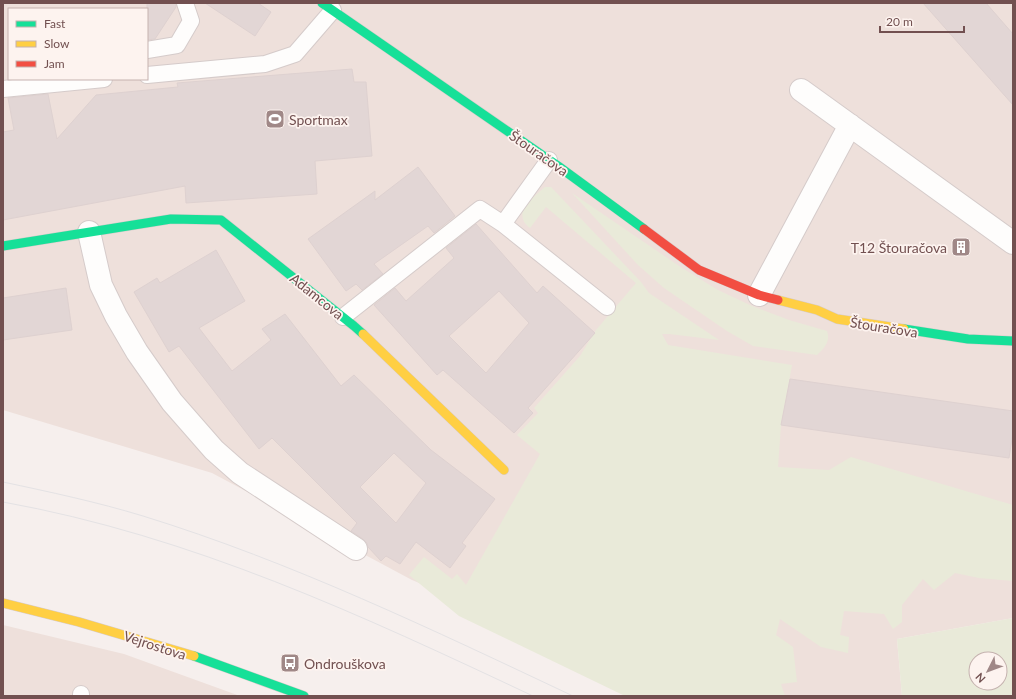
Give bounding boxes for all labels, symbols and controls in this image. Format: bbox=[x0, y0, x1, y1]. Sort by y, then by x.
legend bbox=[8, 8, 148, 80]
scale bar bbox=[880, 8, 964, 34]
text: 20 m bbox=[886, 14, 913, 29]
text: Fast bbox=[44, 16, 66, 31]
text: Slow bbox=[44, 36, 70, 51]
text: Jam bbox=[44, 56, 65, 71]
sports icon: Sportmax bbox=[264, 108, 286, 130]
place label: Sportmax bbox=[289, 111, 348, 128]
street label: Štouračova bbox=[506, 126, 572, 180]
building icon: T12 Štouračova bbox=[950, 236, 972, 258]
place label: T12 Štouračova bbox=[851, 239, 947, 256]
street label: Adamcova bbox=[287, 269, 347, 323]
street label: Štouračova bbox=[849, 313, 919, 341]
street label: Vejrostova bbox=[122, 627, 188, 663]
north arrow bbox=[968, 651, 1008, 691]
bus stop icon: Ondrouškova bbox=[279, 652, 301, 674]
place label: Ondrouškova bbox=[304, 655, 386, 672]
text: N bbox=[973, 671, 988, 686]

